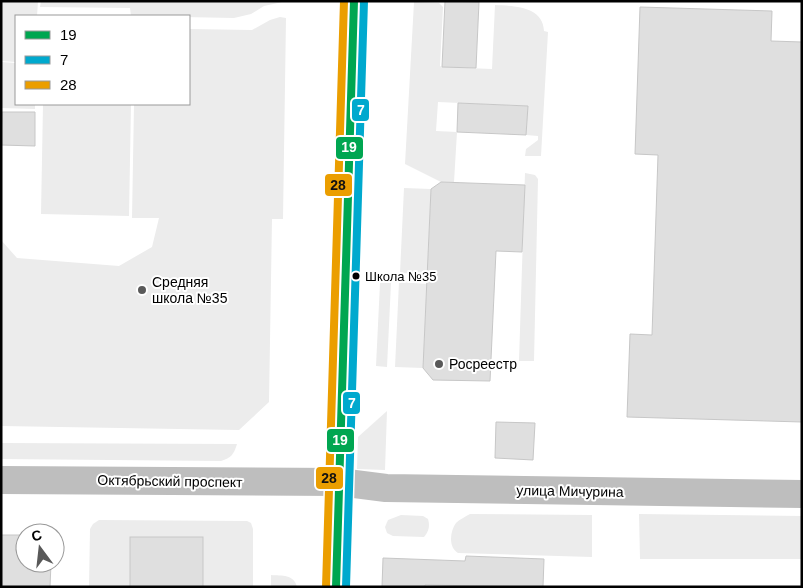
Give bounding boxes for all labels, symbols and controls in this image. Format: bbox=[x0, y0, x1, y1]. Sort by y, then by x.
legend bbox=[15, 15, 190, 105]
text: 19 bbox=[60, 26, 77, 43]
text: 7 bbox=[60, 51, 68, 68]
text: 28 bbox=[60, 76, 77, 93]
line badge: 7 bbox=[351, 98, 370, 122]
text: 7 bbox=[357, 102, 365, 118]
line badge: 19 bbox=[335, 136, 364, 160]
text: 19 bbox=[341, 139, 357, 155]
line badge: 28 bbox=[324, 173, 353, 197]
text: 28 bbox=[330, 177, 346, 193]
place label: Школа №35 bbox=[365, 269, 437, 284]
marker: Школа №35 bbox=[351, 271, 361, 281]
place label: Средняя школа №35 bbox=[152, 274, 228, 306]
marker: Средняя школа №35 bbox=[136, 284, 148, 296]
place label: Росреестр bbox=[449, 356, 517, 372]
marker: Росреестр bbox=[433, 358, 445, 370]
line badge: 7 bbox=[342, 391, 361, 415]
text: 7 bbox=[348, 395, 356, 411]
line badge: 19 bbox=[326, 428, 355, 453]
text: 19 bbox=[332, 432, 348, 448]
line badge: 28 bbox=[315, 466, 344, 490]
text: 28 bbox=[321, 470, 337, 486]
street label: Октябрьский проспект bbox=[97, 472, 243, 490]
street label: улица Мичурина bbox=[516, 482, 624, 500]
north arrow bbox=[15, 523, 65, 573]
text: С bbox=[30, 526, 44, 544]

